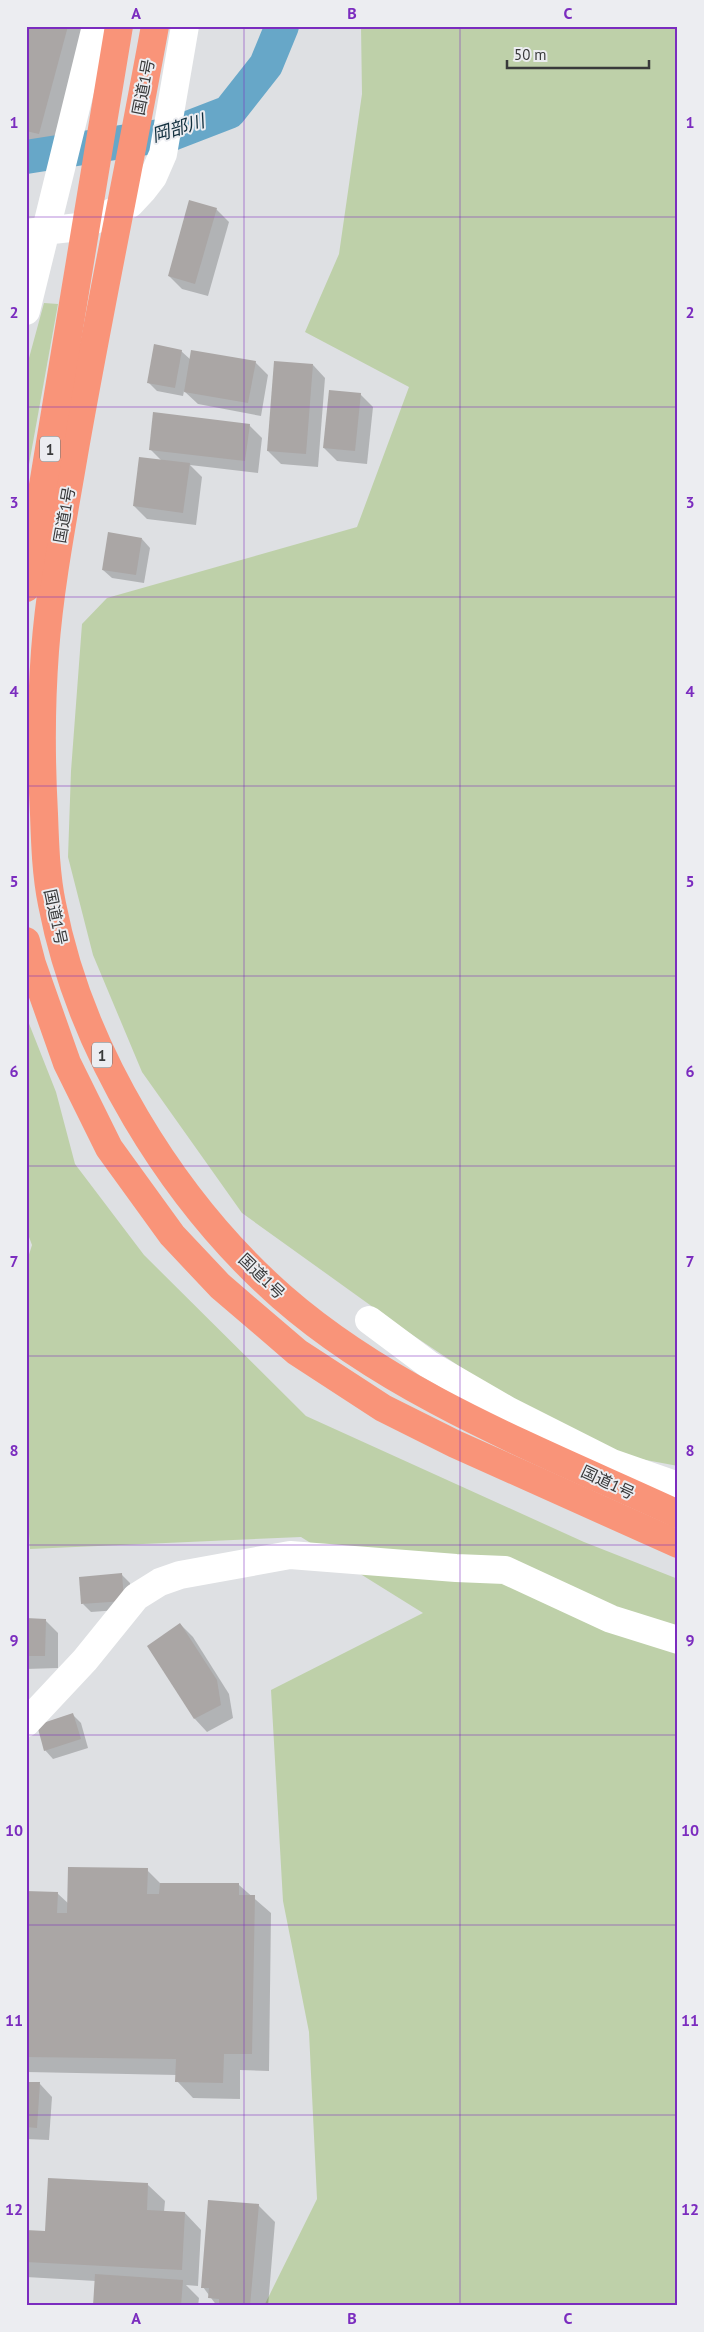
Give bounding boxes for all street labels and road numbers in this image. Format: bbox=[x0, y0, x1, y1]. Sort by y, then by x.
street label: 国道1号 bbox=[128, 57, 158, 117]
road number: 1 bbox=[40, 436, 60, 462]
street label: 国道1号 bbox=[49, 485, 79, 545]
street label: 国道1号 bbox=[40, 887, 72, 947]
road number: 1 bbox=[92, 1042, 112, 1068]
street label: 国道1号 bbox=[235, 1249, 289, 1303]
street label: 国道1号 bbox=[578, 1461, 638, 1503]

